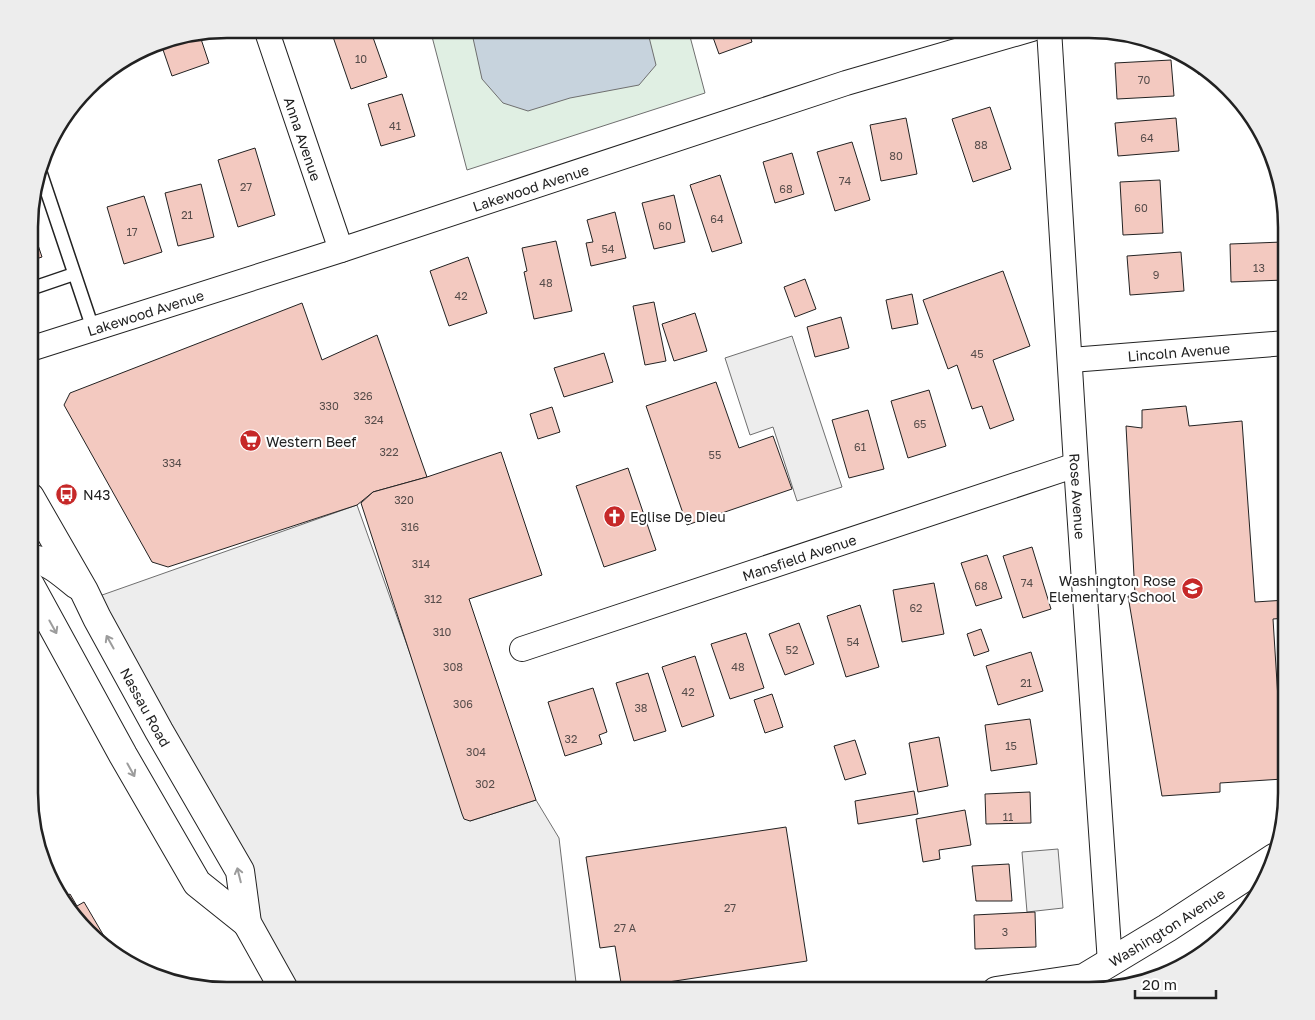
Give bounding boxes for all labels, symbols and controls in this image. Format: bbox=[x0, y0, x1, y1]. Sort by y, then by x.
house number: 10 bbox=[355, 52, 367, 65]
house number: 70 bbox=[1138, 73, 1151, 86]
street label: Anna Avenue bbox=[281, 95, 325, 183]
house number: 41 bbox=[389, 119, 401, 132]
house number: 64 bbox=[1140, 131, 1154, 144]
house number: 88 bbox=[974, 138, 988, 151]
house number: 80 bbox=[889, 149, 903, 162]
street label: Lakewood Avenue bbox=[470, 160, 591, 214]
house number: 74 bbox=[839, 174, 852, 187]
house number: 27 bbox=[240, 180, 252, 193]
house number: 68 bbox=[779, 182, 793, 195]
house number: 60 bbox=[1134, 201, 1148, 214]
house number: 21 bbox=[181, 208, 193, 221]
house number: 64 bbox=[710, 212, 724, 225]
house number: 60 bbox=[658, 219, 672, 232]
house number: 17 bbox=[126, 225, 138, 238]
house number: 54 bbox=[601, 242, 615, 255]
house number: 13 bbox=[1253, 261, 1265, 274]
house number: 9 bbox=[1153, 268, 1159, 281]
house number: 48 bbox=[539, 276, 553, 289]
street label: Lakewood Avenue bbox=[85, 286, 206, 339]
house number: 42 bbox=[454, 289, 468, 302]
street label: Lincoln Avenue bbox=[1127, 339, 1230, 364]
house number: 45 bbox=[970, 347, 984, 360]
house number: 326 bbox=[353, 389, 373, 402]
house number: 330 bbox=[319, 399, 339, 412]
house number: 324 bbox=[364, 413, 384, 426]
house number: 65 bbox=[913, 417, 927, 430]
supermarket icon: Western Beef bbox=[238, 429, 262, 453]
place label: Western Beef bbox=[266, 433, 356, 450]
house number: 61 bbox=[854, 440, 866, 453]
house number: 322 bbox=[379, 445, 399, 458]
house number: 55 bbox=[709, 448, 721, 461]
street label: Rose Avenue bbox=[1067, 453, 1090, 540]
house number: 334 bbox=[162, 456, 182, 469]
bus stop icon: N43 bbox=[55, 482, 79, 506]
place label: N43 bbox=[83, 486, 110, 503]
house number: 320 bbox=[394, 493, 414, 506]
church icon: Eglise De Dieu bbox=[602, 504, 626, 528]
place label: Eglise De Dieu bbox=[630, 508, 726, 525]
house number: 316 bbox=[401, 520, 420, 533]
street label: Mansfield Avenue bbox=[740, 530, 858, 584]
house number: 314 bbox=[412, 557, 431, 570]
place label: Washington Rose Elementary School bbox=[1049, 572, 1176, 605]
house number: 74 bbox=[1021, 576, 1034, 589]
school or university icon: Washington Rose Elementary School bbox=[1180, 576, 1204, 600]
house number: 68 bbox=[974, 579, 988, 592]
house number: 312 bbox=[424, 592, 442, 605]
house number: 62 bbox=[909, 601, 923, 614]
one-way arrow bbox=[48, 620, 58, 635]
house number: 310 bbox=[433, 625, 451, 638]
one-way arrow bbox=[105, 635, 114, 650]
house number: 54 bbox=[846, 635, 860, 648]
house number: 52 bbox=[786, 643, 798, 656]
house number: 308 bbox=[443, 660, 463, 673]
house number: 48 bbox=[731, 660, 745, 673]
street label: Nassau Road bbox=[117, 665, 175, 750]
house number: 21 bbox=[1020, 676, 1032, 689]
house number: 42 bbox=[681, 685, 695, 698]
house number: 306 bbox=[453, 697, 473, 710]
house number: 38 bbox=[634, 701, 648, 714]
house number: 32 bbox=[565, 732, 577, 745]
house number: 15 bbox=[1005, 739, 1017, 752]
house number: 304 bbox=[466, 745, 486, 758]
one-way arrow bbox=[127, 762, 137, 776]
house number: 302 bbox=[475, 777, 495, 790]
house number: 11 bbox=[1003, 810, 1013, 823]
one-way arrow bbox=[234, 867, 244, 883]
street label: Washington Avenue bbox=[1106, 884, 1228, 970]
house number: 27 bbox=[724, 901, 736, 914]
house number: 27 A bbox=[614, 921, 637, 934]
house number: 3 bbox=[1002, 925, 1008, 938]
scale bar bbox=[1135, 968, 1216, 1000]
text: 20 m bbox=[1142, 975, 1177, 993]

